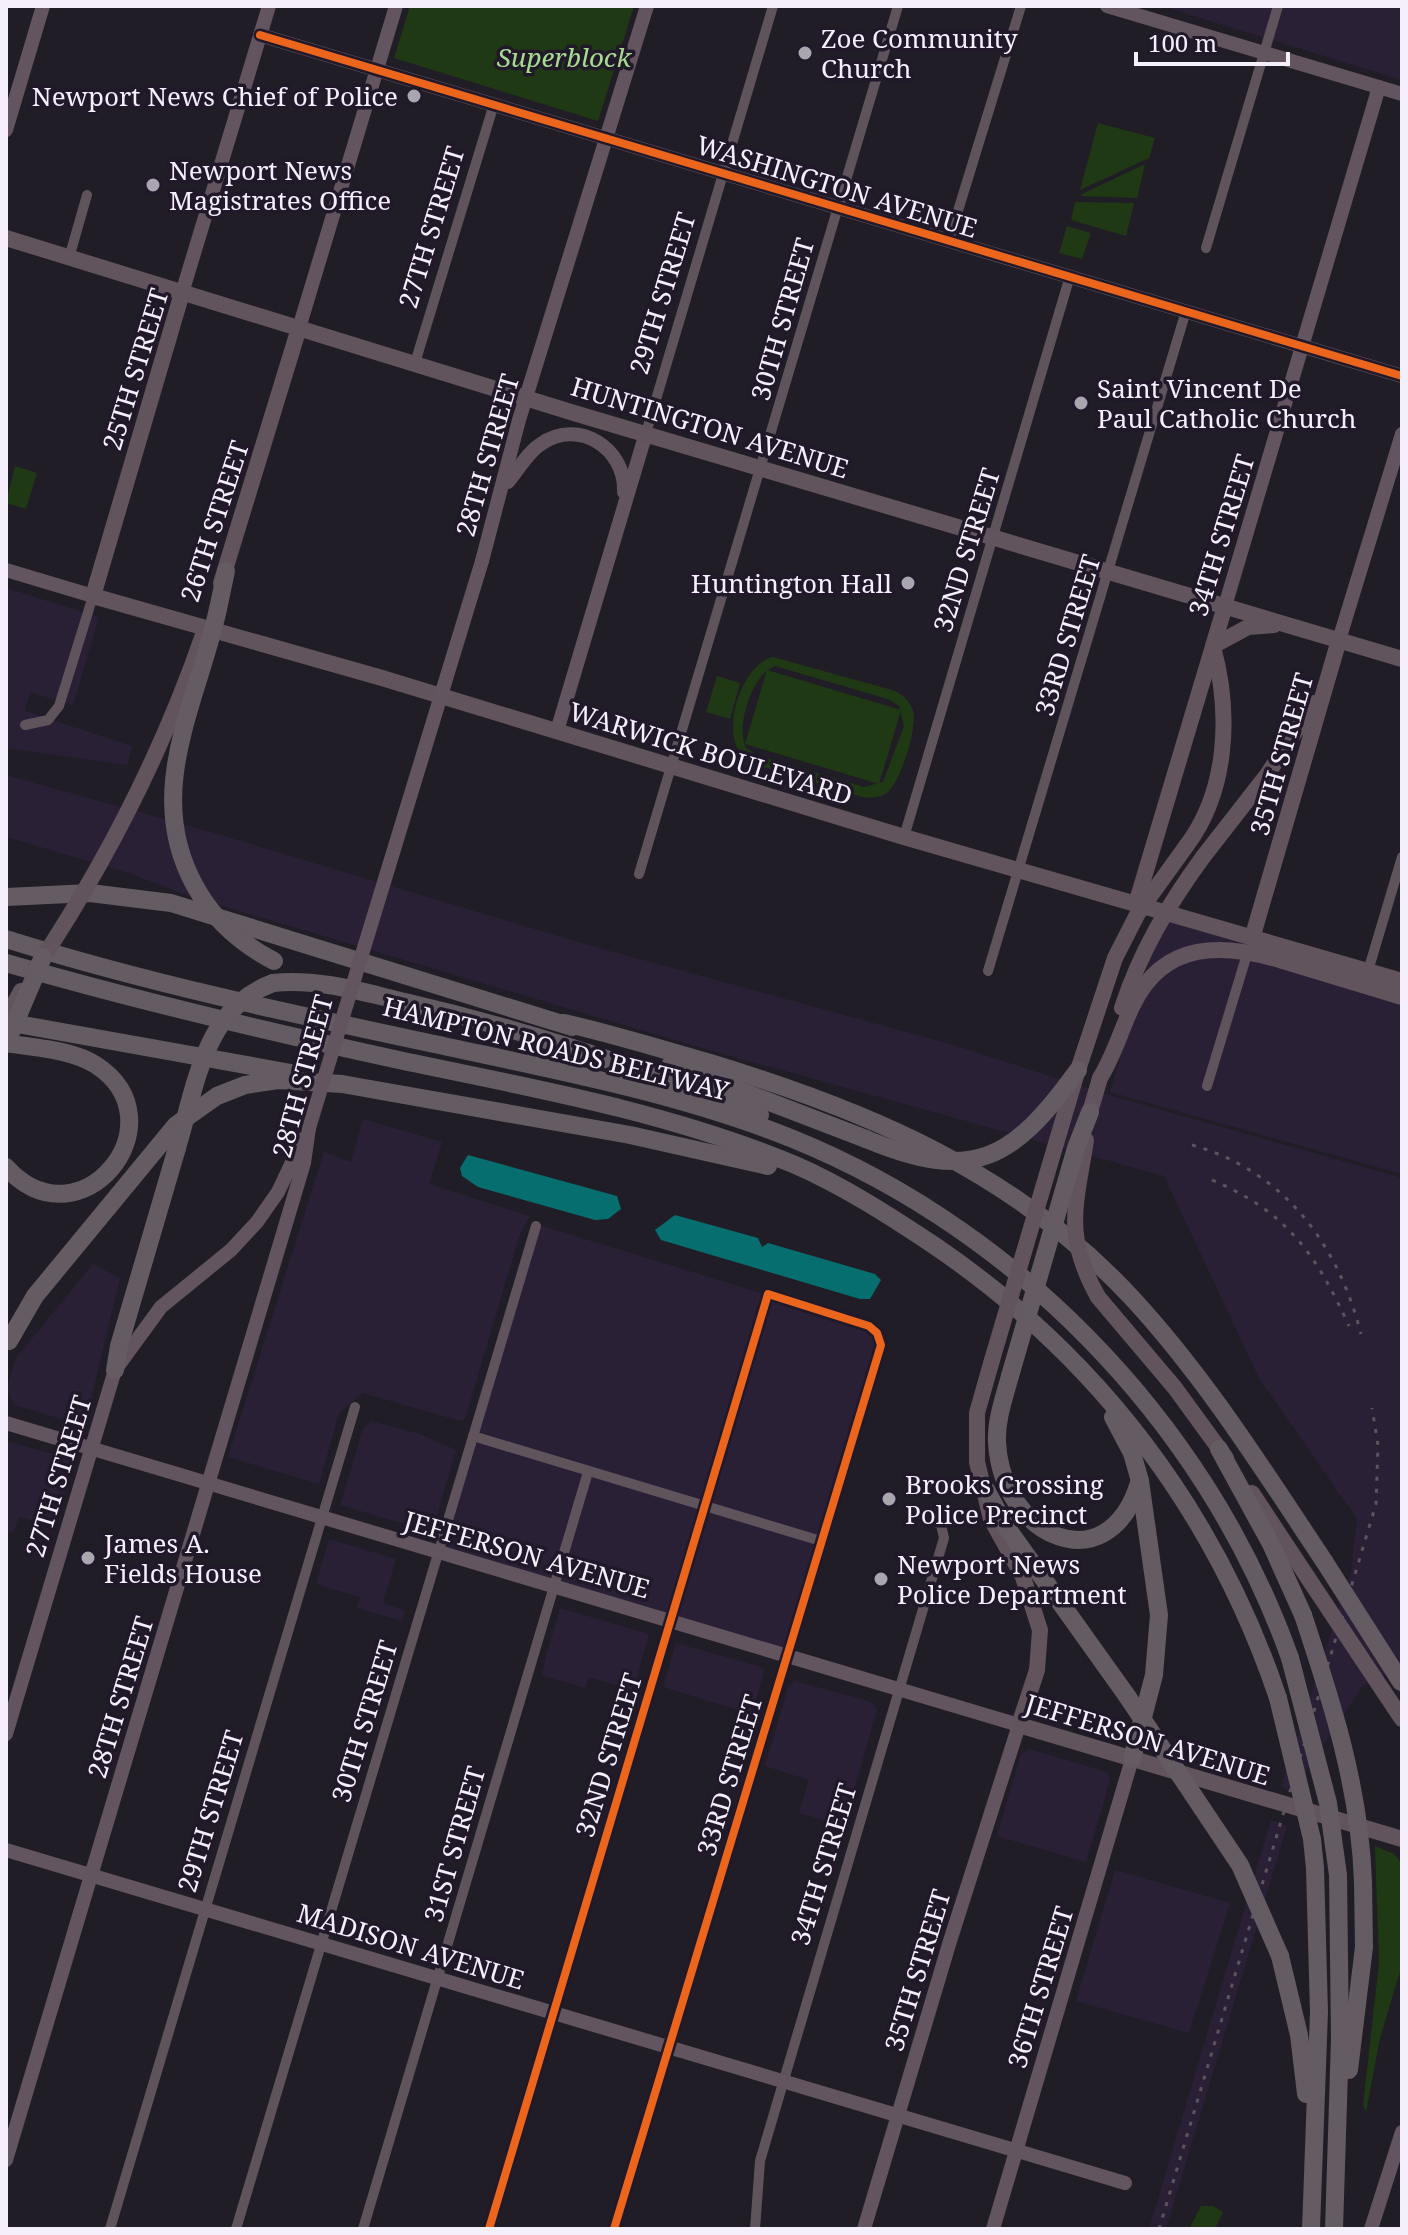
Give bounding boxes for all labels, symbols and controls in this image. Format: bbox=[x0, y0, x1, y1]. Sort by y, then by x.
scale bar bbox=[1136, 16, 1288, 66]
place label: Zoe Community Church bbox=[821, 20, 1018, 86]
text: 100 m bbox=[1148, 26, 1217, 59]
park label: Superblock bbox=[497, 39, 633, 75]
marker: Zoe Community Church bbox=[796, 44, 814, 62]
place label: Newport News Chief of Police bbox=[32, 78, 398, 114]
marker: Newport News Chief of Police bbox=[405, 87, 423, 105]
street label: WASHINGTON AVENUE bbox=[692, 126, 982, 246]
street label: 27TH STREET bbox=[389, 142, 473, 312]
place label: Newport News Magistrates Office bbox=[169, 152, 391, 218]
marker: Newport News Magistrates Office bbox=[144, 176, 162, 194]
street label: 29TH STREET bbox=[620, 208, 704, 378]
street label: 30TH STREET bbox=[742, 234, 822, 404]
street label: 25TH STREET bbox=[93, 284, 177, 454]
street label: HUNTINGTON AVENUE bbox=[567, 368, 853, 486]
street label: 28TH STREET bbox=[447, 370, 527, 540]
place label: Saint Vincent De Paul Catholic Church bbox=[1097, 370, 1356, 436]
marker: Saint Vincent De Paul Catholic Church bbox=[1072, 394, 1090, 412]
street label: 26TH STREET bbox=[171, 436, 257, 606]
street label: 34TH STREET bbox=[1179, 450, 1263, 620]
street label: 32ND STREET bbox=[924, 464, 1008, 636]
street label: 33RD STREET bbox=[1025, 550, 1109, 720]
place label: Huntington Hall bbox=[691, 565, 892, 601]
marker: Huntington Hall bbox=[899, 574, 917, 592]
street label: 35TH STREET bbox=[1241, 669, 1321, 839]
street label: WARWICK BOULEVARD bbox=[565, 693, 857, 813]
street label: HAMPTON ROADS BELTWAY bbox=[379, 988, 734, 1109]
street label: 28TH STREET bbox=[263, 990, 341, 1161]
street label: 27TH STREET bbox=[16, 1391, 100, 1561]
place label: Brooks Crossing Police Precinct bbox=[905, 1466, 1104, 1532]
marker: Brooks Crossing Police Precinct bbox=[880, 1490, 898, 1508]
street label: JEFFERSON AVENUE bbox=[399, 1501, 654, 1606]
place label: James A. Fields House bbox=[103, 1525, 262, 1591]
place label: Newport News Police Department bbox=[897, 1546, 1127, 1612]
marker: James A. Fields House bbox=[79, 1549, 97, 1567]
marker: Newport News Police Department bbox=[872, 1570, 890, 1588]
street label: 28TH STREET bbox=[78, 1612, 162, 1782]
street label: 30TH STREET bbox=[322, 1636, 406, 1806]
street label: 32ND STREET bbox=[566, 1669, 650, 1841]
street label: JEFFERSON AVENUE bbox=[1020, 1684, 1275, 1793]
street label: 33RD STREET bbox=[687, 1690, 771, 1860]
street label: 29TH STREET bbox=[168, 1726, 252, 1896]
street label: 31ST STREET bbox=[415, 1762, 493, 1926]
street label: 34TH STREET bbox=[781, 1779, 865, 1949]
street label: 35TH STREET bbox=[875, 1885, 959, 2055]
street label: MADISON AVENUE bbox=[293, 1894, 529, 1998]
street label: 36TH STREET bbox=[998, 1902, 1082, 2072]

